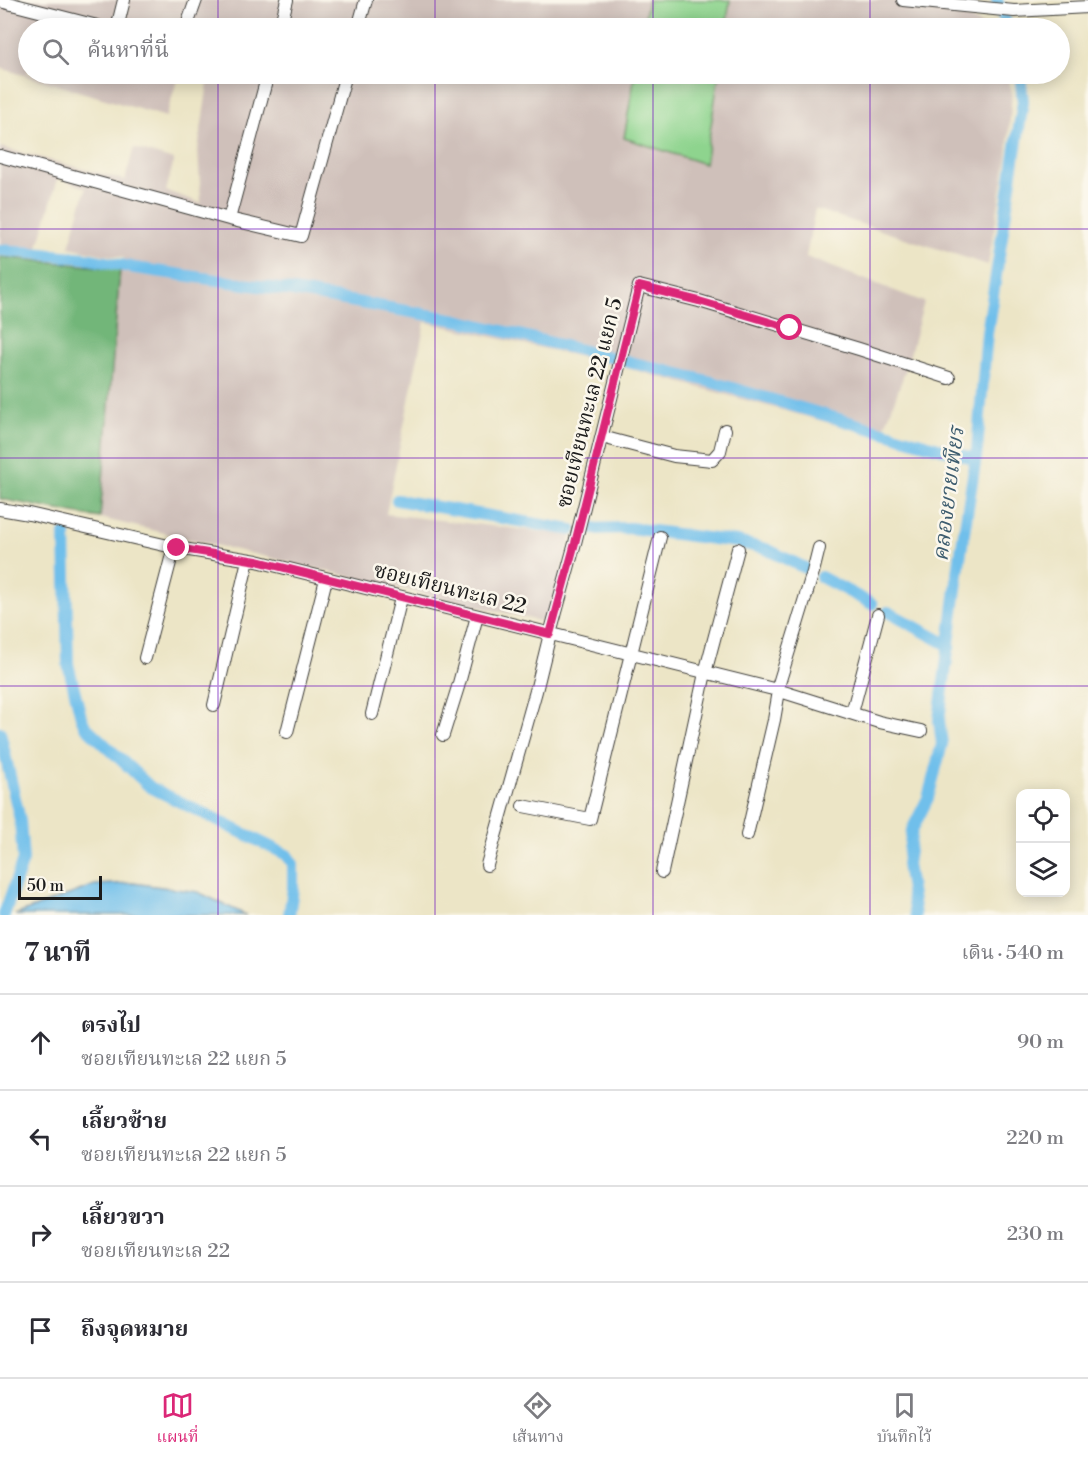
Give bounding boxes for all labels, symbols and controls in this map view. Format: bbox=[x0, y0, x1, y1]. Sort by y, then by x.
search box bbox=[18, 18, 1070, 84]
icon: search bbox=[39, 35, 72, 68]
text: ค้นหาที่นี่ bbox=[87, 37, 169, 64]
street label: ซอยเทียนทะเล 22 แยก 5 bbox=[551, 295, 629, 511]
route start bbox=[776, 314, 802, 340]
water label: คลองยายเพียร bbox=[927, 423, 971, 563]
route end bbox=[163, 534, 189, 560]
street label: ซอยเทียนทะเล 22 bbox=[371, 557, 529, 621]
map controls bbox=[1016, 789, 1070, 897]
button: locate bbox=[1016, 789, 1070, 843]
button: layers bbox=[1016, 843, 1070, 897]
scale bar bbox=[18, 873, 102, 900]
text: 50 m bbox=[27, 876, 64, 896]
text: 7 นาที bbox=[24, 937, 91, 969]
text: เดิน · 540 m bbox=[961, 941, 1064, 966]
text: ตรงไป bbox=[81, 1012, 141, 1039]
icon: ahead bbox=[24, 1026, 57, 1059]
text: 90 m bbox=[1017, 1030, 1064, 1055]
text: ซอยเทียนทะเล 22 แยก 5 bbox=[81, 1047, 286, 1072]
text: เลี้ยวซ้าย bbox=[81, 1108, 167, 1135]
icon: left bbox=[24, 1122, 57, 1155]
text: 220 m bbox=[1006, 1126, 1064, 1151]
text: ซอยเทียนทะเล 22 แยก 5 bbox=[81, 1143, 286, 1168]
text: เลี้ยวขวา bbox=[81, 1204, 165, 1231]
icon: right bbox=[24, 1218, 57, 1251]
text: 230 m bbox=[1007, 1222, 1064, 1247]
text: ซอยเทียนทะเล 22 bbox=[81, 1239, 230, 1264]
icon: arrive bbox=[24, 1314, 57, 1347]
text: ถึงจุดหมาย bbox=[81, 1316, 188, 1343]
tab: แผนที่ bbox=[157, 1389, 198, 1451]
tab: เส้นทาง bbox=[512, 1389, 564, 1451]
tab: บันทึกไว้ bbox=[877, 1389, 931, 1451]

